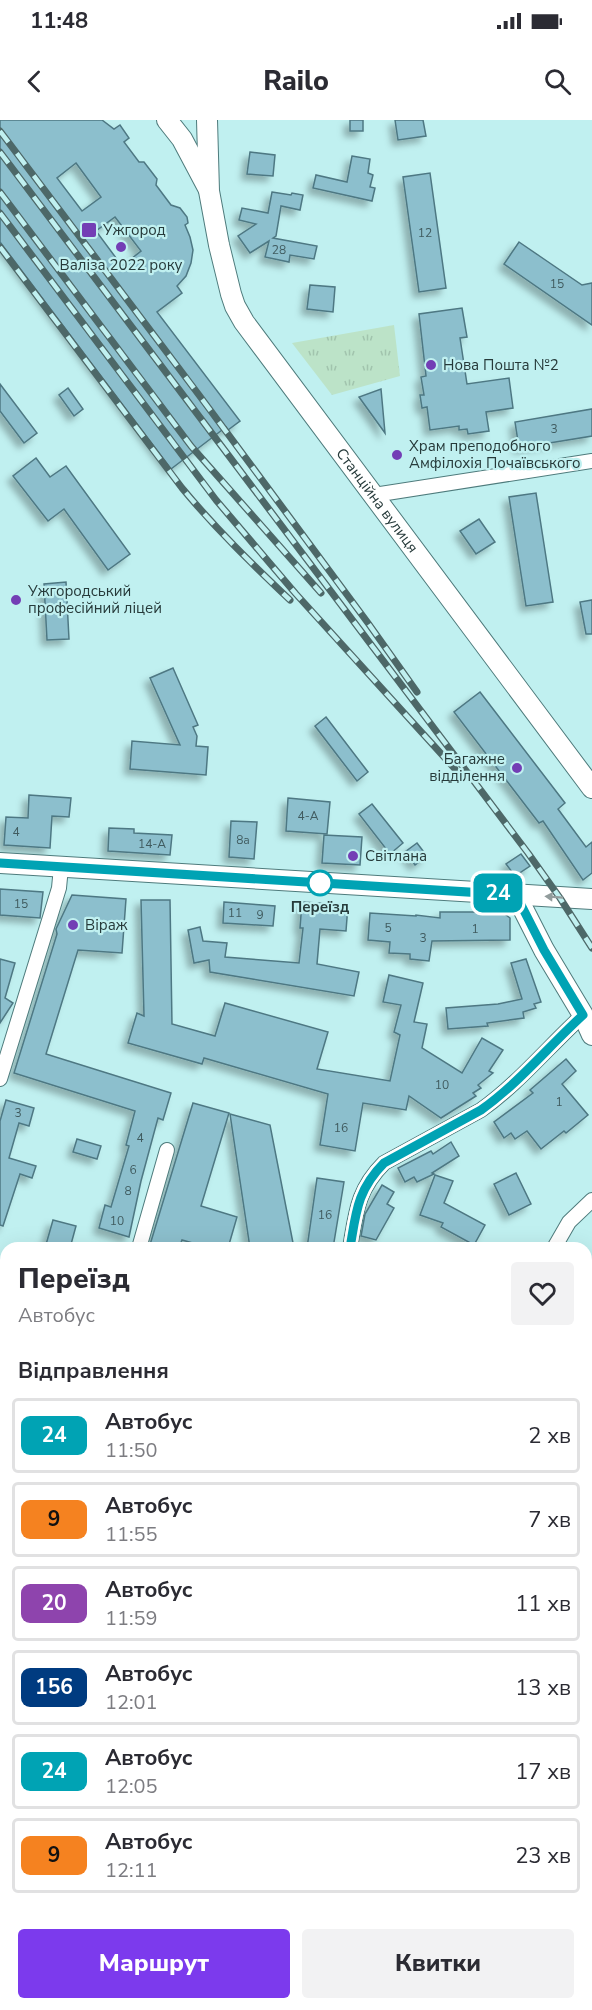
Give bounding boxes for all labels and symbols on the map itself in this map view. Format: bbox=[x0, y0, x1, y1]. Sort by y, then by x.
place label: Ужгород bbox=[102, 220, 166, 240]
marker: Ужгород bbox=[80, 221, 98, 239]
house number: 12 bbox=[418, 225, 432, 241]
marker: Валіза 2022 року bbox=[114, 240, 128, 254]
house number: 28 bbox=[272, 242, 286, 258]
place label: Валіза 2022 року bbox=[60, 255, 183, 275]
house number: 15 bbox=[550, 276, 564, 292]
place label: Нова Пошта №2 bbox=[443, 355, 559, 375]
marker: Нова Пошта №2 bbox=[424, 358, 438, 372]
house number: 3 bbox=[550, 421, 558, 437]
place label: Храм преподобного Амфілохія Почаївського bbox=[409, 436, 581, 473]
street label: Станційна вулиця bbox=[331, 444, 423, 557]
marker: Храм преподобного Амфілохія Почаївського bbox=[390, 448, 404, 462]
place label: Ужгородський професійний ліцей bbox=[27, 581, 162, 618]
marker: Ужгородський професійний ліцей bbox=[9, 593, 23, 607]
place label: Багажне відділення bbox=[429, 749, 505, 786]
marker: Багажне відділення bbox=[510, 761, 524, 775]
house number: 4-А bbox=[298, 808, 319, 824]
house number: 4 bbox=[12, 824, 20, 840]
house number: 8а bbox=[236, 832, 250, 848]
house number: 14-А bbox=[138, 836, 166, 852]
place label: Світлана bbox=[365, 846, 427, 866]
marker: Світлана bbox=[346, 849, 360, 863]
marker: Переїзд bbox=[307, 870, 333, 896]
line badge: 24 bbox=[471, 874, 525, 912]
one-way arrow bbox=[544, 893, 563, 902]
house number: 15 bbox=[14, 896, 28, 912]
place label: Переїзд bbox=[291, 897, 349, 917]
house number: 11 bbox=[228, 905, 242, 921]
house number: 9 bbox=[256, 907, 264, 923]
place label: Віраж bbox=[85, 915, 128, 935]
marker: Віраж bbox=[66, 918, 80, 932]
house number: 5 bbox=[384, 920, 392, 936]
house number: 1 bbox=[471, 921, 479, 937]
house number: 3 bbox=[419, 930, 427, 946]
house number: 10 bbox=[435, 1077, 449, 1093]
house number: 1 bbox=[555, 1094, 563, 1110]
house number: 3 bbox=[14, 1105, 22, 1121]
house number: 16 bbox=[334, 1120, 348, 1136]
house number: 4 bbox=[136, 1130, 144, 1146]
house number: 6 bbox=[129, 1162, 137, 1178]
house number: 8 bbox=[124, 1183, 132, 1199]
house number: 16 bbox=[318, 1207, 332, 1223]
house number: 10 bbox=[110, 1213, 124, 1229]

